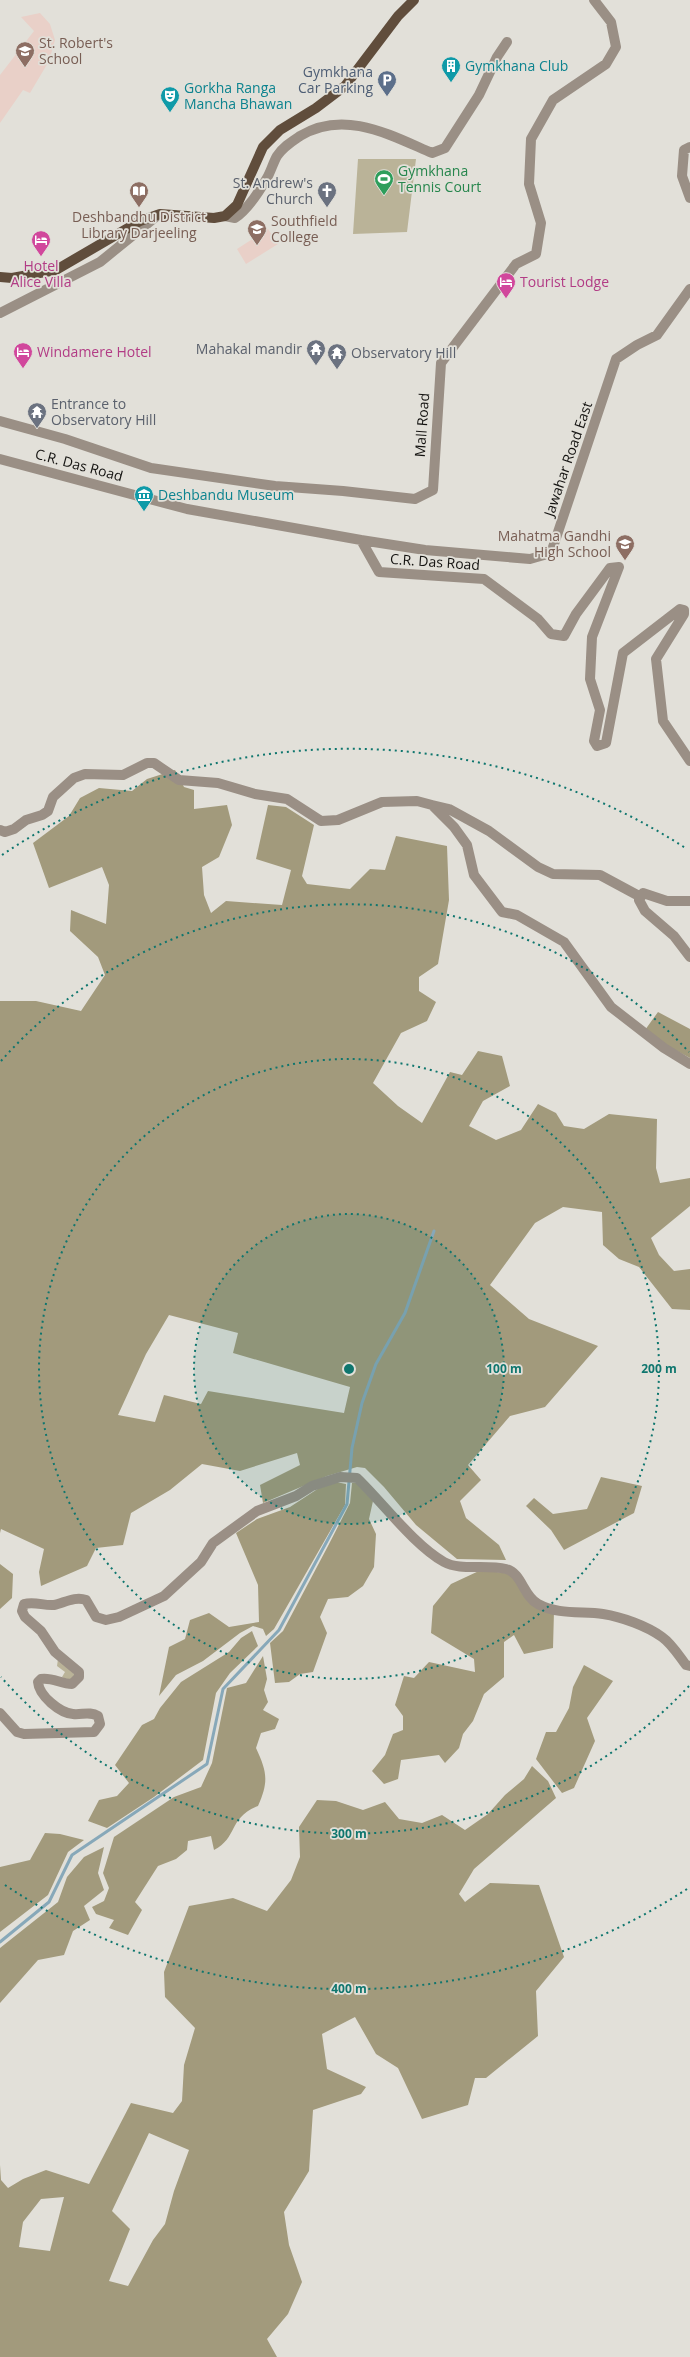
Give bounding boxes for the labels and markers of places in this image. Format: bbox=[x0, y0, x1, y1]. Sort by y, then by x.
place label: St. Robert's School bbox=[39, 33, 113, 68]
school or university icon: St. Robert's School bbox=[14, 40, 36, 68]
building icon: Gymkhana Club bbox=[440, 55, 462, 83]
place label: Gymkhana Club bbox=[465, 56, 568, 75]
place label: Gymkhana Car Parking bbox=[298, 62, 373, 97]
parking icon: Gymkhana Car Parking bbox=[376, 69, 398, 97]
place label: Gorkha Ranga Mancha Bhawan bbox=[184, 78, 292, 113]
theatre icon: Gorkha Ranga Mancha Bhawan bbox=[159, 85, 181, 113]
place label: Gymkhana Tennis Court bbox=[398, 161, 481, 196]
sports icon: Gymkhana Tennis Court bbox=[373, 168, 395, 196]
place label: St. Andrew's Church bbox=[233, 173, 313, 208]
library icon: Deshbandhu District Library Darjeeling bbox=[128, 180, 150, 208]
church icon: St. Andrew's Church bbox=[316, 180, 338, 208]
place label: Deshbandhu District Library Darjeeling bbox=[72, 207, 206, 242]
place label: Southfield College bbox=[271, 211, 337, 246]
school or university icon: Southfield College bbox=[246, 218, 268, 246]
hotel icon: Hotel Alice Villa bbox=[30, 229, 52, 257]
place label: Hotel Alice Villa bbox=[11, 256, 71, 291]
hotel icon: Tourist Lodge bbox=[495, 271, 517, 299]
place label: Tourist Lodge bbox=[520, 272, 609, 291]
temple icon: Mahakal mandir bbox=[305, 338, 327, 366]
place label: Mahakal mandir bbox=[196, 339, 302, 358]
hotel icon: Windamere Hotel bbox=[12, 341, 34, 369]
place label: Windamere Hotel bbox=[37, 342, 152, 361]
temple icon: Observatory Hill bbox=[326, 342, 348, 370]
place label: Observatory Hill bbox=[351, 343, 456, 362]
place label: Entrance to Observatory Hill bbox=[51, 394, 156, 429]
temple icon: Entrance to Observatory Hill bbox=[26, 401, 48, 429]
museum icon: Deshbandu Museum bbox=[133, 484, 155, 512]
place label: Deshbandu Museum bbox=[158, 485, 294, 504]
place label: Mahatma Gandhi High School bbox=[498, 526, 611, 561]
school or university icon: Mahatma Gandhi High School bbox=[614, 533, 636, 561]
centre of rings bbox=[342, 1362, 356, 1376]

